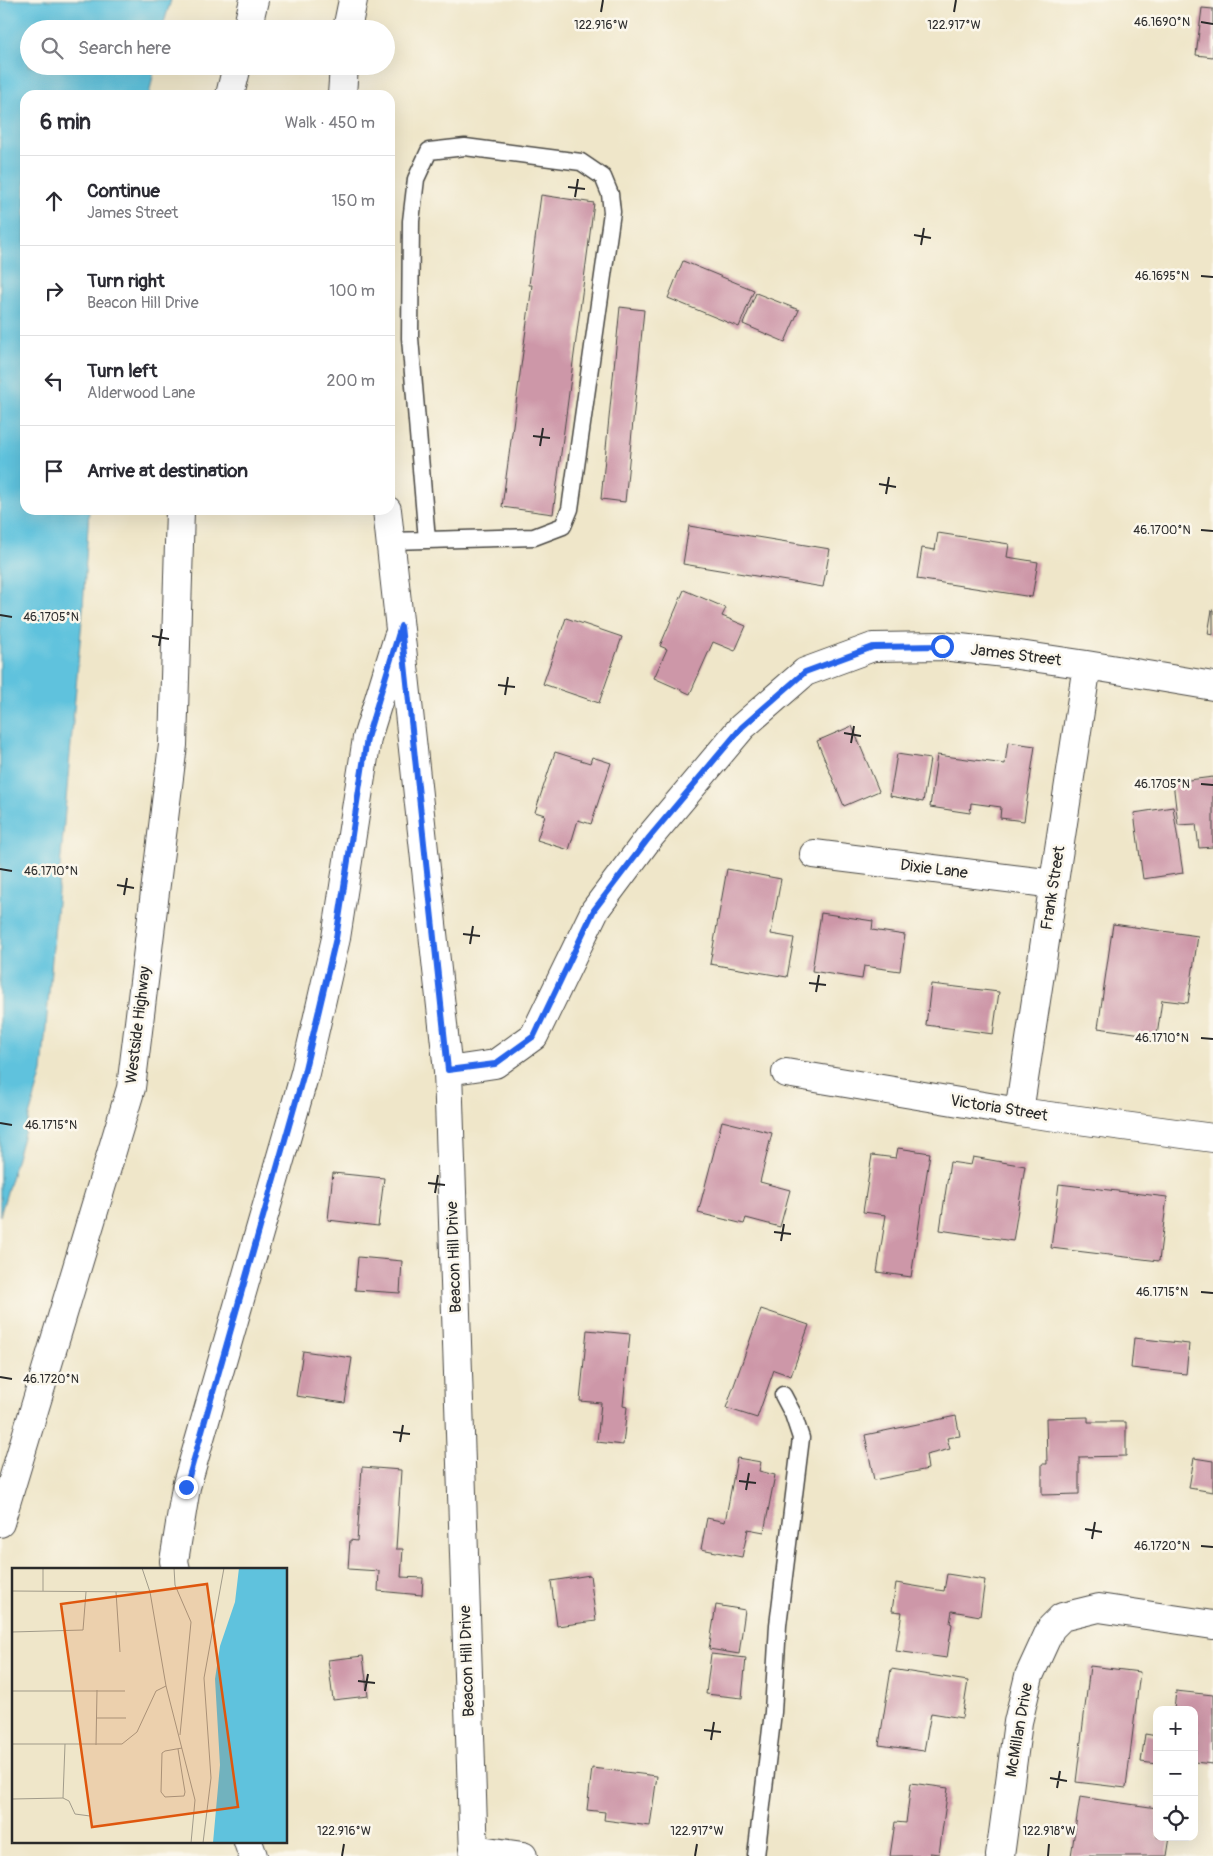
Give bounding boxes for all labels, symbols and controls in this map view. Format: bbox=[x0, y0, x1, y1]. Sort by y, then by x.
text: 46.1690°N bbox=[1134, 15, 1190, 30]
text: 122.916°W bbox=[574, 18, 628, 33]
text: 122.917°W bbox=[927, 18, 981, 33]
search box bbox=[20, 20, 395, 75]
icon: search bbox=[38, 34, 66, 62]
text: Search here bbox=[78, 36, 171, 60]
text: 6 min bbox=[40, 109, 91, 136]
text: Walk · 450 m bbox=[285, 113, 375, 133]
text: Continue bbox=[87, 179, 160, 203]
icon: ahead bbox=[40, 187, 68, 215]
text: 150 m bbox=[331, 191, 375, 211]
text: James Street bbox=[87, 203, 178, 223]
text: Turn right bbox=[87, 269, 165, 293]
text: 46.1695°N bbox=[1135, 269, 1189, 284]
icon: right bbox=[40, 277, 68, 305]
text: 100 m bbox=[329, 281, 375, 301]
text: Beacon Hill Drive bbox=[87, 293, 199, 313]
text: Turn left bbox=[87, 359, 157, 383]
icon: left bbox=[40, 367, 68, 395]
text: 200 m bbox=[327, 371, 375, 391]
text: Alderwood Lane bbox=[87, 383, 195, 403]
icon: arrive bbox=[40, 457, 68, 485]
text: Arrive at destination bbox=[87, 459, 248, 483]
text: 46.1700°N bbox=[1133, 523, 1191, 538]
text: 46.1705°N bbox=[23, 610, 79, 625]
route start bbox=[931, 635, 954, 658]
street label: James Street bbox=[970, 640, 1063, 671]
text: 46.1705°N bbox=[1134, 777, 1190, 792]
street label: Frank Street bbox=[1036, 844, 1070, 931]
street label: Dixie Lane bbox=[899, 855, 969, 883]
text: 46.1710°N bbox=[24, 864, 78, 879]
street label: Westside Highway bbox=[121, 965, 155, 1085]
text: 46.1710°N bbox=[1135, 1031, 1189, 1046]
street label: Victoria Street bbox=[949, 1090, 1050, 1126]
text: 46.1715°N bbox=[25, 1118, 77, 1133]
street label: Beacon Hill Drive bbox=[442, 1201, 466, 1313]
text: 46.1715°N bbox=[1136, 1285, 1188, 1300]
text: 46.1720°N bbox=[23, 1372, 79, 1387]
route end bbox=[175, 1476, 198, 1499]
text: 46.1720°N bbox=[1134, 1539, 1190, 1554]
inset map bbox=[12, 1568, 288, 1844]
street label: Beacon Hill Drive bbox=[455, 1605, 479, 1717]
street label: McMillan Drive bbox=[1001, 1681, 1037, 1779]
map controls bbox=[1153, 1706, 1198, 1841]
button: + bbox=[1153, 1706, 1198, 1751]
button: − bbox=[1153, 1751, 1198, 1796]
button: locate bbox=[1153, 1796, 1198, 1841]
text: 122.916°W bbox=[317, 1824, 371, 1839]
text: 122.917°W bbox=[670, 1824, 724, 1839]
text: 122.918°W bbox=[1022, 1824, 1076, 1839]

